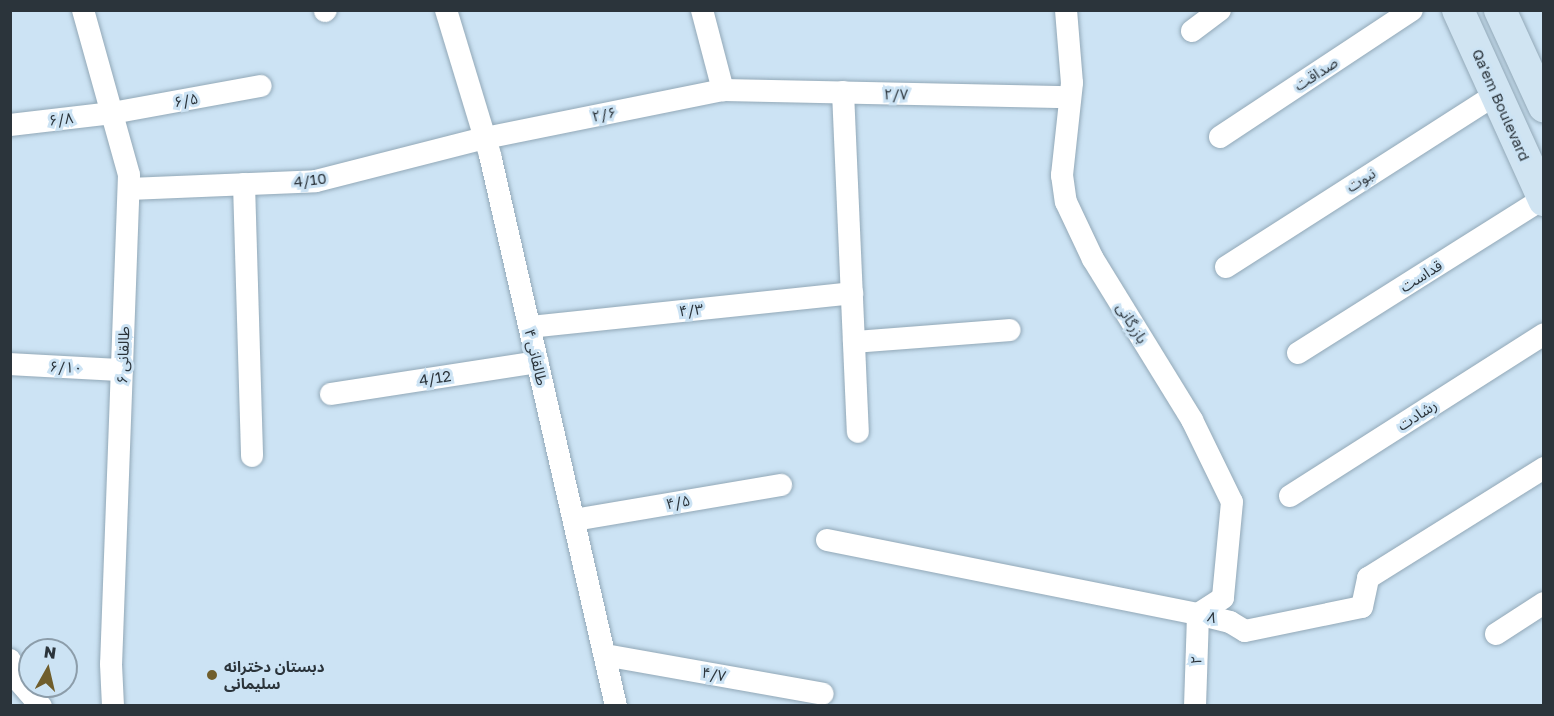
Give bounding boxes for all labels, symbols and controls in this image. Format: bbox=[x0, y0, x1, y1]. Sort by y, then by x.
street label: Qa'em Boulevard bbox=[1468, 46, 1534, 164]
street label: صداقت bbox=[1291, 53, 1341, 95]
street label: ۲/۷ bbox=[884, 85, 908, 103]
street label: ۶/۵ bbox=[172, 89, 200, 111]
street label: ۲/۶ bbox=[590, 103, 618, 125]
street label: ۶/۸ bbox=[48, 109, 74, 129]
street label: نبوت bbox=[1343, 164, 1379, 196]
street label: 4/10 bbox=[293, 169, 327, 191]
street label: قداست bbox=[1397, 256, 1445, 296]
street label: بازرگانی bbox=[1113, 299, 1151, 347]
street label: ۴/۳ bbox=[678, 300, 704, 320]
street label: طالقانی ۶ bbox=[113, 326, 133, 384]
street label: طالقانی ۴ bbox=[521, 327, 551, 387]
street label: ۶/۱۰ bbox=[49, 357, 83, 377]
street label: 4/12 bbox=[418, 367, 452, 389]
street label: رشادت bbox=[1394, 396, 1440, 434]
street label: ۴/۵ bbox=[664, 491, 692, 513]
street label: ۸ bbox=[1206, 607, 1218, 627]
north arrow bbox=[18, 638, 78, 698]
text: N bbox=[43, 641, 58, 663]
street label: ۲ bbox=[1187, 655, 1205, 665]
place label: دبستان دخترانه سلیمانی bbox=[224, 657, 324, 692]
street label: ۴/۷ bbox=[700, 663, 728, 685]
marker: دبستان دخترانه سلیمانی bbox=[205, 668, 219, 682]

